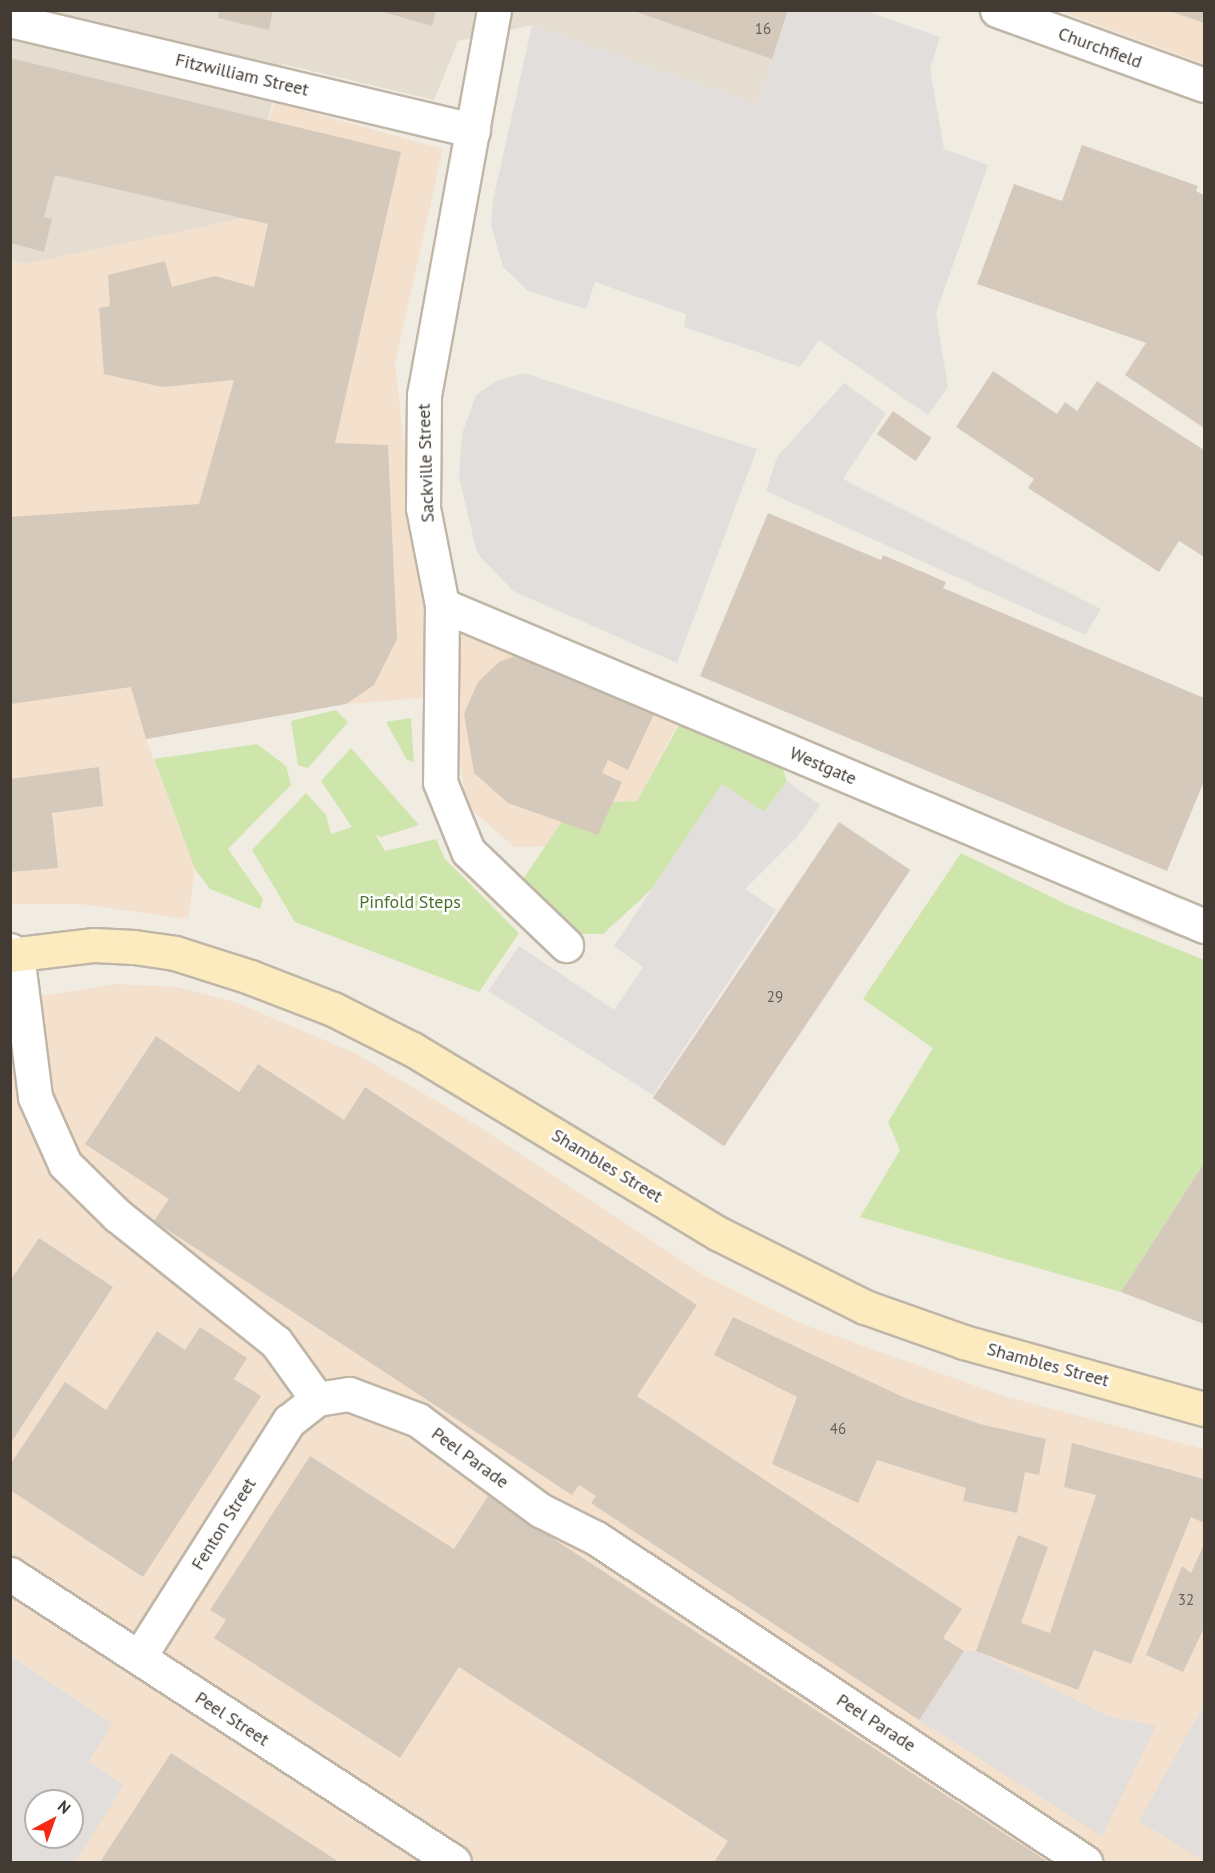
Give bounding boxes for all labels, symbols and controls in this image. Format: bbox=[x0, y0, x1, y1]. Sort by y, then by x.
house number: 16 bbox=[755, 20, 771, 38]
street label: Churchfield bbox=[1055, 23, 1145, 73]
street label: Fitzwilliam Street bbox=[173, 49, 311, 101]
street label: Sackville Street bbox=[413, 403, 439, 523]
street label: Westgate bbox=[786, 742, 860, 790]
park label: Pinfold Steps bbox=[359, 891, 461, 913]
house number: 29 bbox=[767, 988, 783, 1006]
street label: Shambles Street bbox=[548, 1124, 666, 1208]
street label: Shambles Street bbox=[985, 1338, 1111, 1392]
house number: 46 bbox=[830, 1420, 846, 1438]
street label: Peel Parade bbox=[427, 1423, 513, 1493]
street label: Fenton Street bbox=[187, 1474, 261, 1574]
house number: 32 bbox=[1178, 1591, 1194, 1609]
street label: Peel Street bbox=[191, 1687, 273, 1751]
street label: Peel Parade bbox=[832, 1689, 920, 1757]
north arrow bbox=[24, 1789, 84, 1849]
text: N bbox=[54, 1796, 75, 1818]

